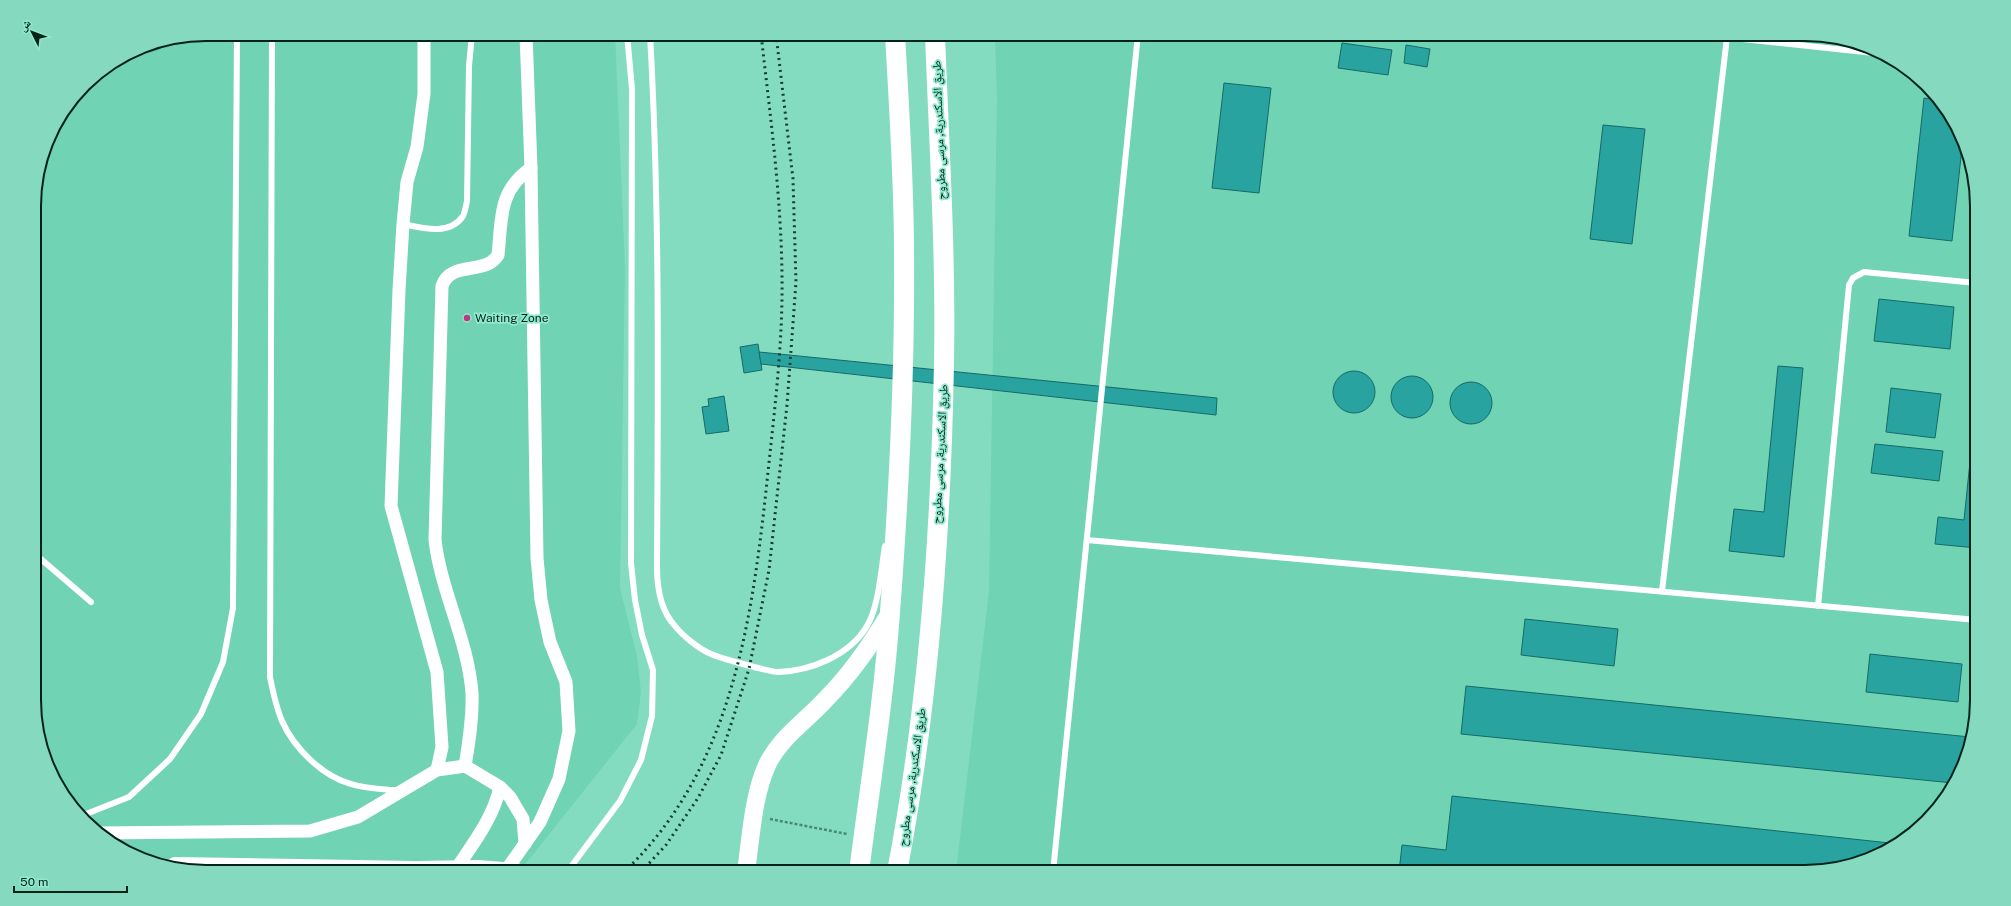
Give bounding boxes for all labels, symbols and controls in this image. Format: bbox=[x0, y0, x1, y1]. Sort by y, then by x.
north arrow bbox=[12, 12, 52, 52]
text: ش bbox=[16, 17, 35, 35]
street label: طريق الاسكندرية, مرسى مطروح bbox=[930, 60, 949, 200]
place label: Waiting Zone bbox=[475, 311, 549, 325]
marker: Waiting Zone bbox=[462, 313, 472, 323]
street label: طريق الاسكندرية, مرسى مطروح bbox=[929, 384, 951, 524]
street label: طريق الاسكندرية, مرسى مطروح bbox=[895, 707, 929, 847]
scale bar bbox=[14, 868, 127, 894]
text: 50 m bbox=[20, 875, 48, 889]

